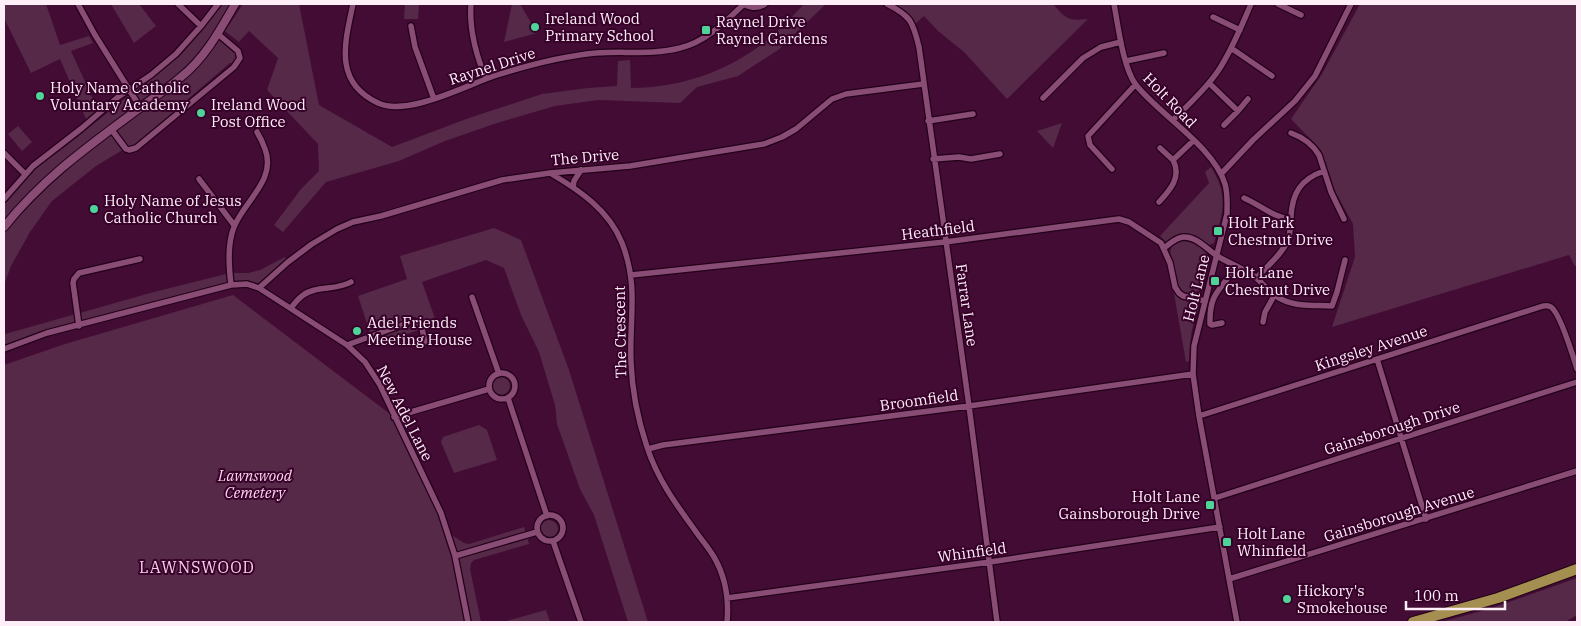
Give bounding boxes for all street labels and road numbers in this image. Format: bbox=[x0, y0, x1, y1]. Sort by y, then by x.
street label: Raynel Drive bbox=[446, 43, 538, 89]
street label: Holt Road bbox=[1139, 68, 1201, 132]
street label: The Drive bbox=[550, 145, 620, 169]
street label: Heathfield bbox=[900, 216, 976, 244]
street label: Holt Lane bbox=[1179, 253, 1213, 323]
street label: Farrar Lane bbox=[952, 262, 982, 348]
street label: The Crescent bbox=[610, 285, 630, 379]
street label: Kingsley Avenue bbox=[1312, 321, 1430, 375]
street label: New Adel Lane bbox=[373, 362, 437, 464]
street label: Broomfield bbox=[878, 385, 960, 415]
street label: Gainsborough Drive bbox=[1322, 397, 1462, 459]
street label: Gainsborough Avenue bbox=[1321, 482, 1477, 546]
street label: Whinfield bbox=[936, 538, 1008, 566]

